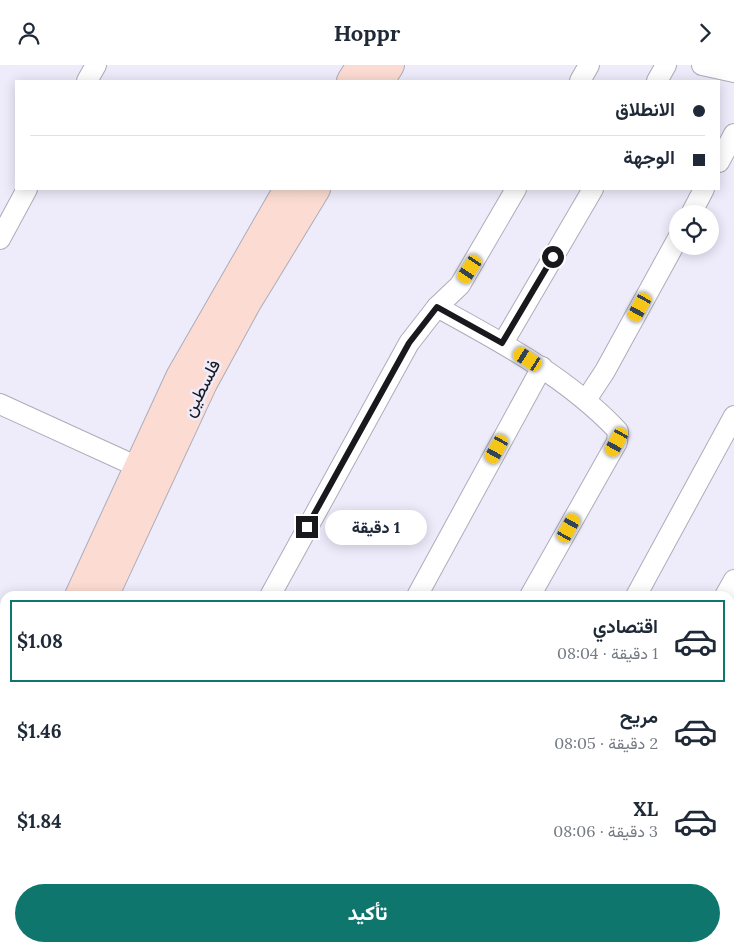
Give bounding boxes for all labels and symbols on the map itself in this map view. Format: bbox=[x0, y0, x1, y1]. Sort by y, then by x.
route start bbox=[542, 246, 564, 268]
car bbox=[455, 252, 484, 286]
car bbox=[626, 290, 653, 324]
car bbox=[511, 345, 544, 373]
street label: فلسطين bbox=[177, 355, 225, 421]
car bbox=[603, 425, 630, 459]
car bbox=[483, 432, 510, 466]
callout: 1 دقيقة bbox=[324, 509, 427, 545]
car bbox=[555, 511, 582, 545]
route end bbox=[296, 516, 318, 538]

